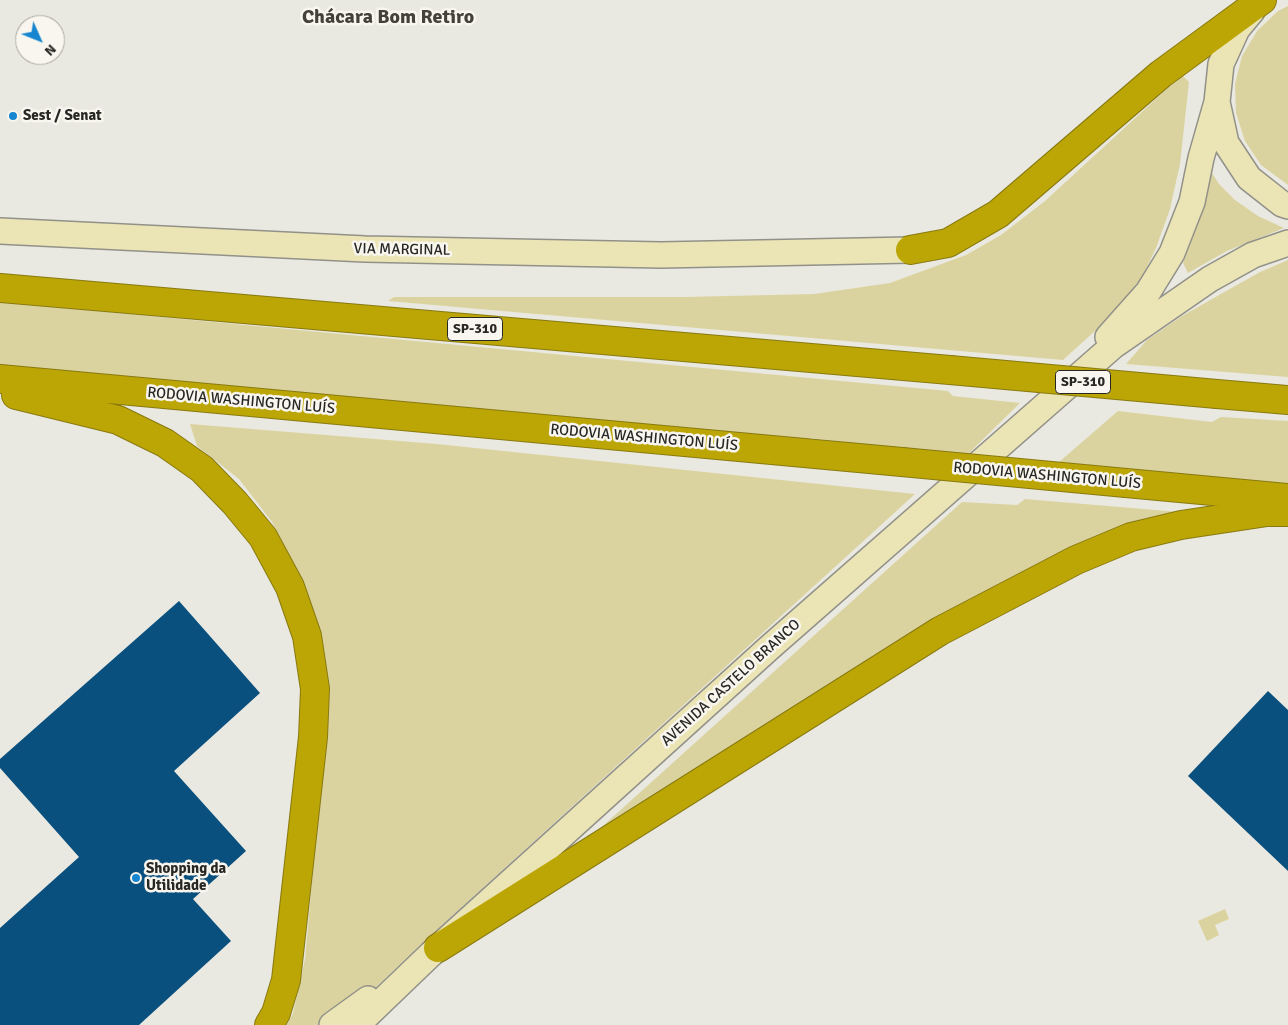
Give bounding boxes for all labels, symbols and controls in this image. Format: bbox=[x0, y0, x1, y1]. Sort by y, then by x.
district label: Chácara Bom Retiro bbox=[302, 6, 474, 30]
north arrow bbox=[15, 15, 65, 65]
text: N bbox=[41, 41, 60, 59]
place label: Sest / Senat bbox=[23, 107, 102, 125]
marker: Sest / Senat bbox=[7, 110, 19, 122]
street label: VIA MARGINAL bbox=[354, 240, 450, 260]
road number: SP-310 bbox=[448, 318, 502, 340]
road number: SP-310 bbox=[1056, 371, 1110, 394]
street label: RODOVIA WASHINGTON LUÍS bbox=[146, 384, 336, 418]
street label: RODOVIA WASHINGTON LUÍS bbox=[549, 421, 739, 455]
street label: RODOVIA WASHINGTON LUÍS bbox=[952, 459, 1142, 493]
street label: AVENIDA CASTELO BRANCO bbox=[658, 616, 804, 750]
place label: Shopping da Utilidade bbox=[146, 860, 226, 895]
marker: Shopping da Utilidade bbox=[130, 872, 142, 884]

